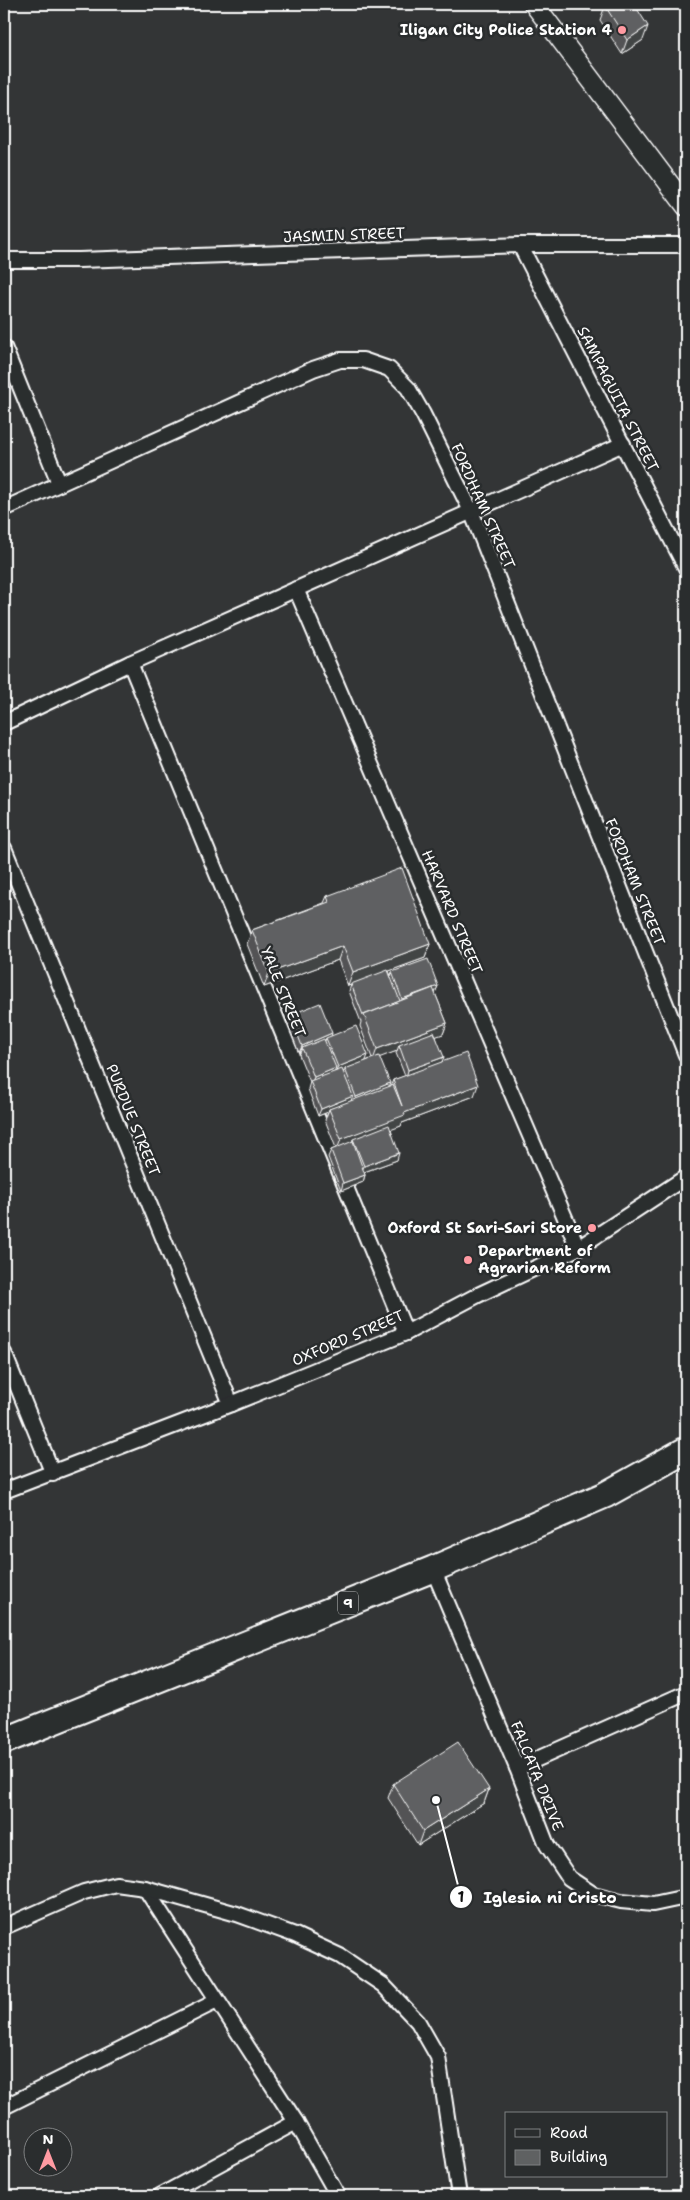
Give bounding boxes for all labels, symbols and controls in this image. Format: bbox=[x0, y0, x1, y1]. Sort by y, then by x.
place label: Iligan City Police Station 4 bbox=[400, 20, 612, 40]
marker: Iligan City Police Station 4 bbox=[616, 24, 628, 36]
street label: JASMIN STREET bbox=[283, 223, 405, 247]
street label: SAMPAGUITA STREET bbox=[573, 323, 663, 475]
street label: FORDHAM STREET bbox=[446, 440, 520, 572]
street label: FORDHAM STREET bbox=[600, 815, 670, 949]
street label: HARVARD STREET bbox=[417, 847, 487, 977]
street label: YALE STREET bbox=[256, 944, 310, 1040]
street label: PURDUE STREET bbox=[101, 1061, 165, 1179]
place label: Oxford St Sari-Sari Store bbox=[387, 1218, 582, 1238]
marker: Oxford St Sari-Sari Store bbox=[586, 1222, 598, 1234]
place label: Department of Agrarian Reform bbox=[478, 1241, 611, 1278]
marker: Department of Agrarian Reform bbox=[462, 1254, 474, 1266]
street label: OXFORD STREET bbox=[289, 1305, 407, 1371]
road number: 9 bbox=[338, 1592, 358, 1615]
street label: FALCATA DRIVE bbox=[506, 1718, 568, 1834]
callout: Iglesia ni Cristo bbox=[449, 1882, 627, 1913]
text: 1 bbox=[458, 1887, 465, 1907]
text: Iglesia ni Cristo bbox=[483, 1887, 617, 1908]
legend bbox=[505, 2112, 668, 2178]
text: Road bbox=[550, 2123, 588, 2143]
north arrow bbox=[22, 2128, 72, 2178]
text: N bbox=[42, 2130, 54, 2148]
text: Building bbox=[550, 2147, 607, 2167]

